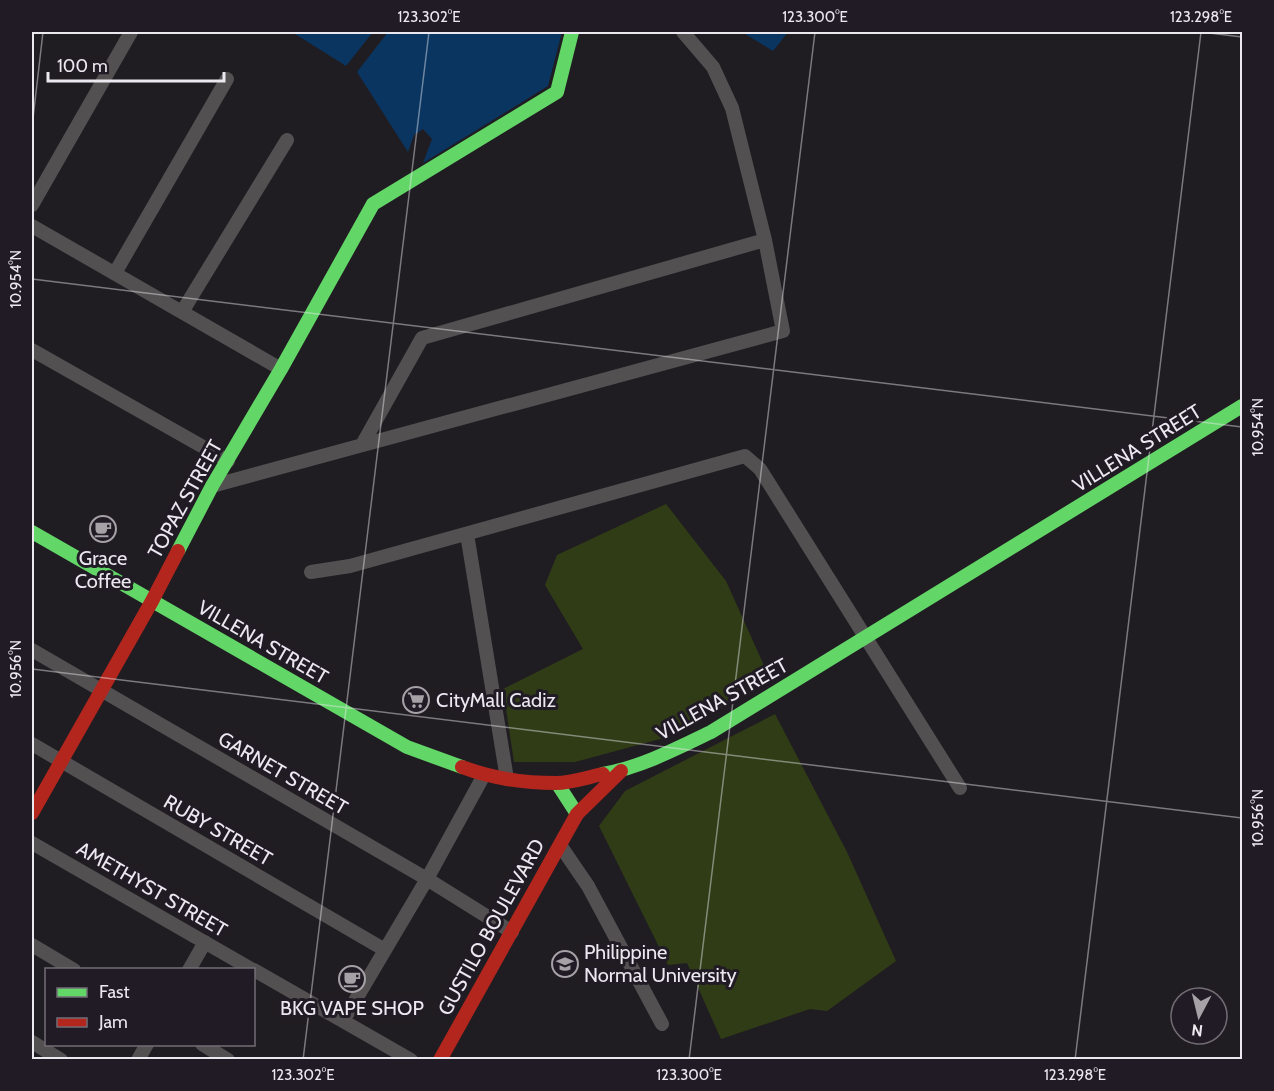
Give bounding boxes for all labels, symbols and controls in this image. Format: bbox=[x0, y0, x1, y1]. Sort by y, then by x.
text: 123.302°E bbox=[397, 8, 461, 26]
text: 123.300°E bbox=[782, 8, 848, 26]
text: 123.298°E bbox=[1170, 8, 1232, 26]
scale bar bbox=[48, 45, 224, 83]
text: 100 m bbox=[57, 55, 108, 77]
text: 10.954°N bbox=[7, 250, 25, 308]
text: 10.954°N bbox=[1249, 398, 1267, 456]
street label: VILLENA STREET bbox=[1069, 399, 1206, 497]
street label: TOPAZ STREET bbox=[143, 435, 227, 562]
cafe icon: Grace Coffee bbox=[88, 514, 118, 544]
place label: Grace Coffee bbox=[75, 546, 131, 593]
street label: VILLENA STREET bbox=[194, 595, 333, 689]
text: 10.956°N bbox=[7, 640, 25, 698]
street label: VILLENA STREET bbox=[652, 653, 792, 745]
supermarket icon: CityMall Cadiz bbox=[401, 685, 431, 715]
place label: CityMall Cadiz bbox=[436, 688, 556, 712]
street label: GARNET STREET bbox=[214, 726, 352, 820]
street label: RUBY STREET bbox=[160, 789, 277, 871]
text: 10.956°N bbox=[1249, 789, 1267, 847]
street label: GUSTILO BOULEVARD bbox=[433, 835, 549, 1019]
street label: AMETHYST STREET bbox=[73, 836, 232, 942]
place label: Philippine Normal University bbox=[584, 940, 737, 987]
school or university icon: Philippine Normal University bbox=[550, 949, 580, 979]
cafe icon: BKG VAPE SHOP bbox=[337, 964, 367, 994]
legend bbox=[45, 968, 255, 1046]
text: Fast bbox=[99, 981, 130, 1003]
north arrow bbox=[1169, 986, 1229, 1046]
place label: BKG VAPE SHOP bbox=[280, 996, 424, 1020]
text: Jam bbox=[98, 1011, 128, 1033]
text: N bbox=[1190, 1020, 1204, 1041]
text: 123.302°E bbox=[271, 1066, 335, 1084]
text: 123.300°E bbox=[656, 1066, 722, 1084]
text: 123.298°E bbox=[1044, 1066, 1106, 1084]

